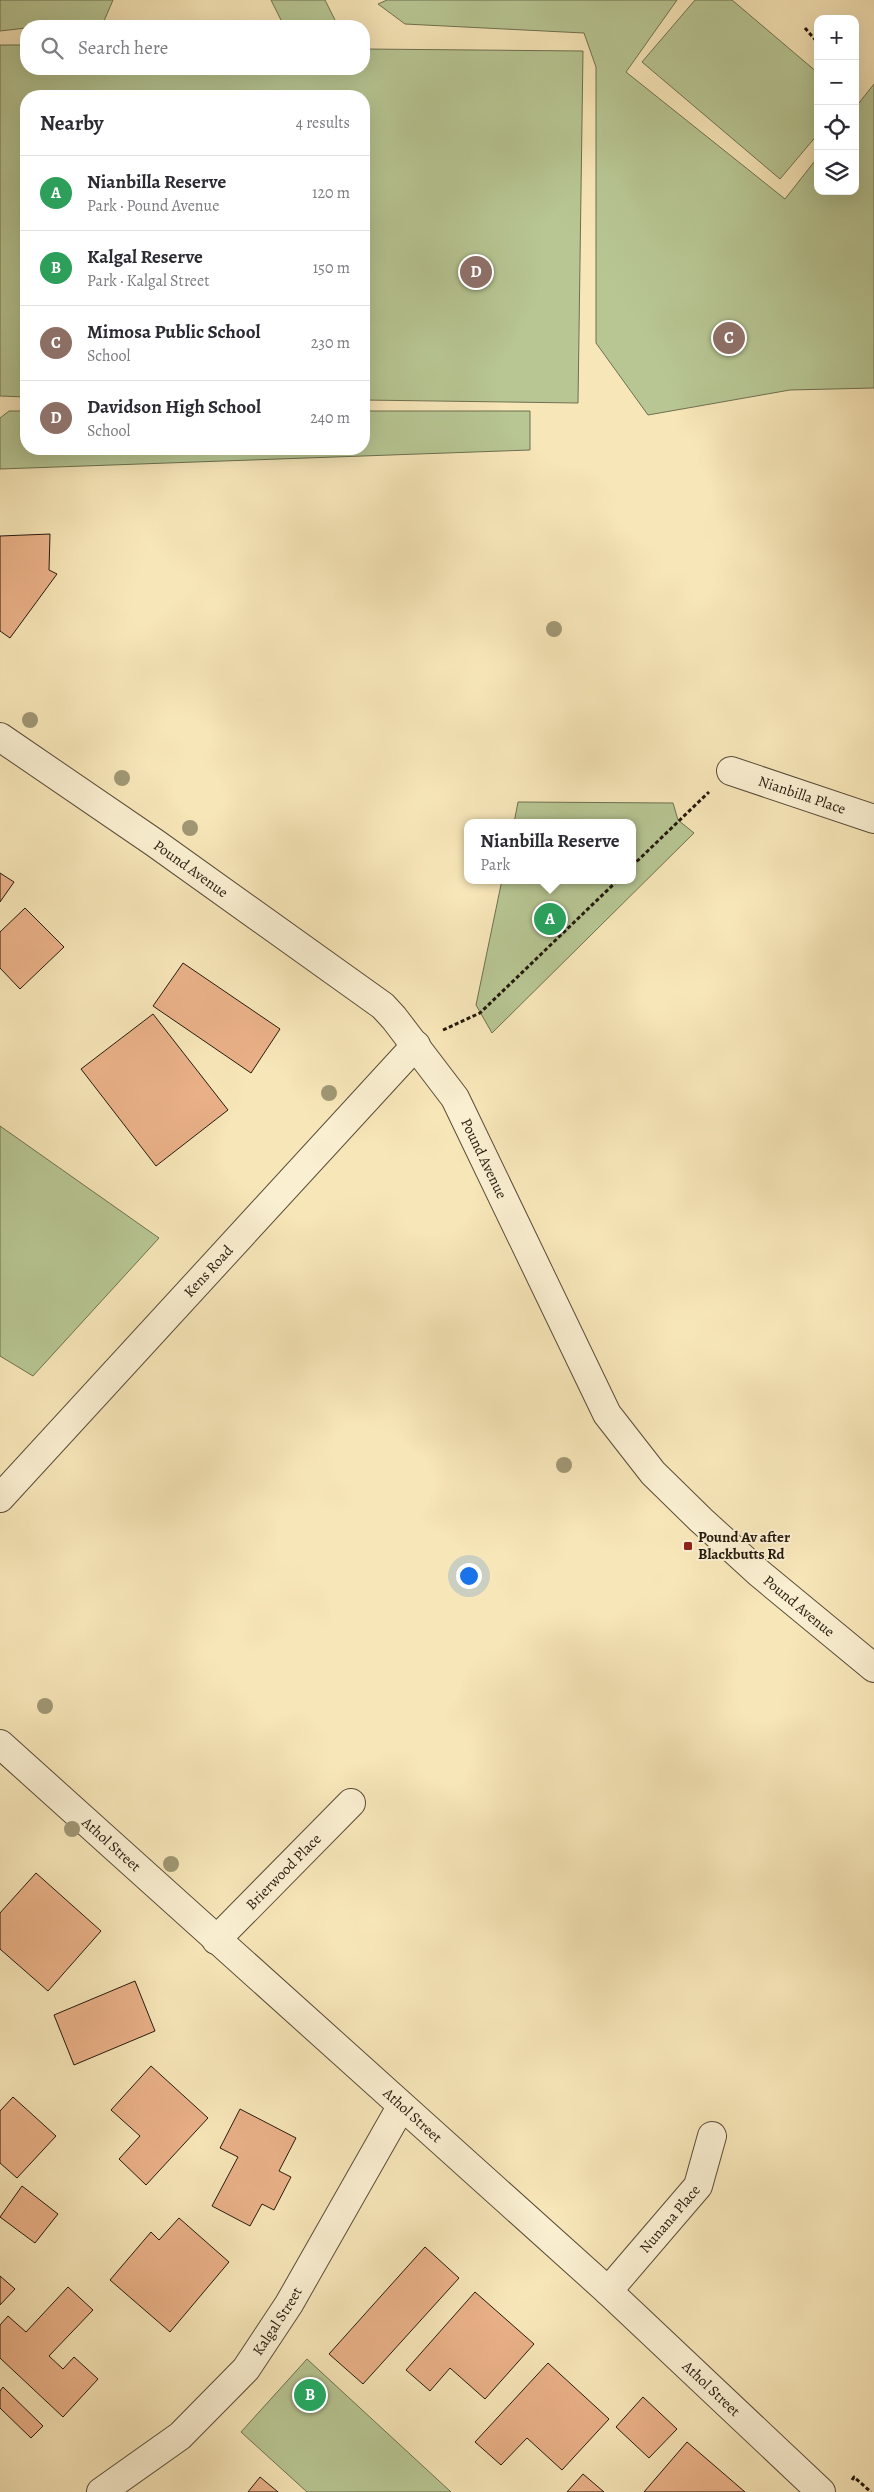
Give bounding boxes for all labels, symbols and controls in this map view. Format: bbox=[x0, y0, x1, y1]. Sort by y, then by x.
map controls bbox=[814, 15, 859, 195]
button: + bbox=[814, 15, 859, 60]
search box bbox=[20, 20, 370, 75]
icon: search bbox=[38, 34, 66, 62]
text: Search here bbox=[78, 35, 168, 61]
button: − bbox=[814, 60, 859, 105]
button: locate bbox=[814, 105, 859, 150]
text: Nearby bbox=[40, 109, 103, 137]
text: 4 results bbox=[296, 112, 350, 134]
button: layers bbox=[814, 150, 859, 195]
text: Nianbilla Reserve bbox=[87, 169, 226, 195]
text: A bbox=[51, 182, 61, 204]
text: 120 m bbox=[312, 182, 350, 204]
text: Park · Pound Avenue bbox=[87, 195, 219, 217]
text: Kalgal Reserve bbox=[87, 244, 203, 270]
pin: D bbox=[460, 253, 492, 291]
text: B bbox=[51, 257, 61, 279]
text: 150 m bbox=[313, 257, 350, 279]
text: Park · Kalgal Street bbox=[87, 270, 209, 292]
text: Mimosa Public School bbox=[87, 319, 260, 345]
pin: C bbox=[713, 319, 745, 357]
text: C bbox=[51, 332, 61, 354]
text: 230 m bbox=[311, 332, 350, 354]
text: School bbox=[87, 345, 130, 367]
text: Davidson High School bbox=[87, 394, 261, 420]
text: D bbox=[50, 407, 62, 429]
text: 240 m bbox=[310, 407, 350, 429]
text: School bbox=[87, 420, 130, 442]
street label: Nianbilla Place bbox=[756, 771, 849, 819]
popup bbox=[464, 819, 636, 884]
text: Nianbilla Reserve bbox=[480, 828, 620, 854]
street label: Pound Avenue bbox=[150, 835, 232, 902]
text: Park bbox=[480, 854, 510, 876]
pin: A bbox=[534, 900, 566, 938]
street label: Pound Avenue bbox=[456, 1115, 512, 1202]
street label: Kens Road bbox=[179, 1240, 238, 1302]
place label: Pound Av after Blackbutts Rd bbox=[698, 1527, 790, 1564]
marker: Pound Av after Blackbutts Rd bbox=[682, 1540, 694, 1552]
your location bbox=[456, 1563, 482, 1589]
street label: Pound Avenue bbox=[759, 1571, 839, 1642]
street label: Athol Street bbox=[77, 1812, 145, 1876]
street label: Brierwood Place bbox=[241, 1829, 326, 1914]
street label: Athol Street bbox=[378, 2083, 446, 2147]
street label: Nunana Place bbox=[635, 2180, 705, 2257]
street label: Kalgal Street bbox=[248, 2283, 307, 2359]
street label: Athol Street bbox=[677, 2356, 745, 2421]
pin: B bbox=[294, 2376, 326, 2414]

